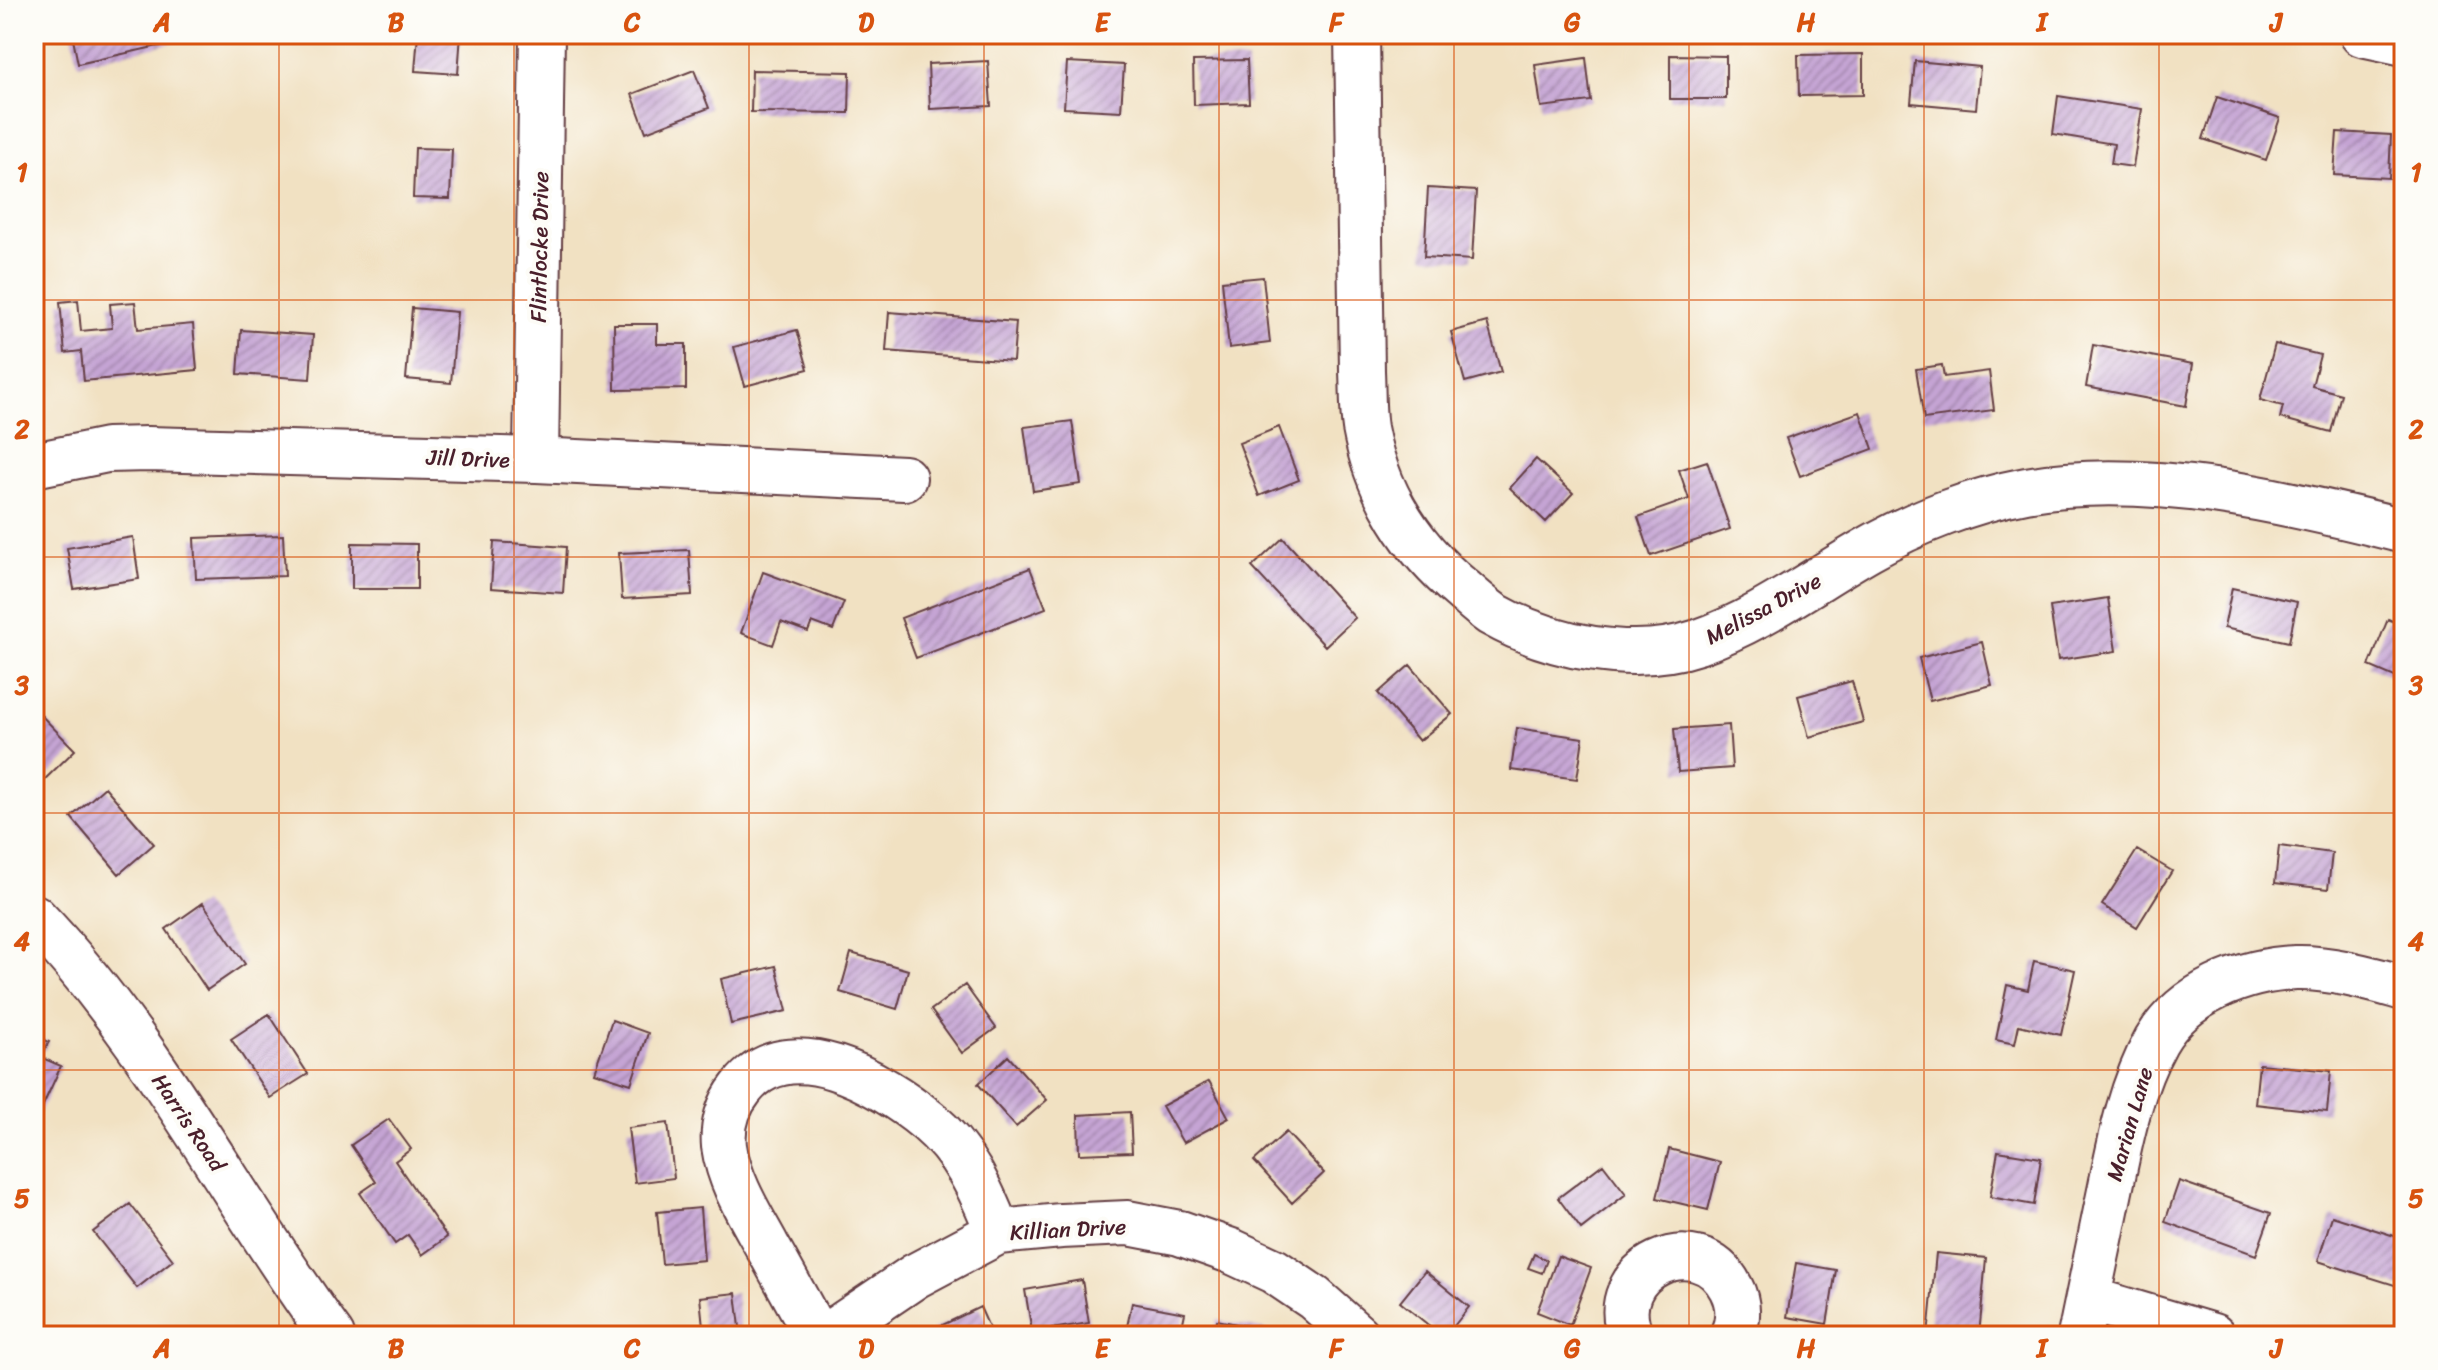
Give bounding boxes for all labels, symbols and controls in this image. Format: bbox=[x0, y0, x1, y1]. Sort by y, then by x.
text: A bbox=[152, 0, 171, 45]
text: B bbox=[388, 0, 405, 45]
text: C bbox=[623, 0, 641, 45]
text: D bbox=[858, 0, 874, 45]
text: E bbox=[1095, 0, 1112, 45]
text: F bbox=[1328, 0, 1345, 45]
text: G bbox=[1564, 0, 1581, 45]
text: H bbox=[1797, 0, 1816, 45]
text: I bbox=[2035, 0, 2050, 45]
text: J bbox=[2268, 0, 2284, 45]
text: 1 bbox=[16, 149, 28, 195]
text: 1 bbox=[2410, 149, 2422, 195]
street label: Flintlocke Drive bbox=[519, 171, 560, 323]
text: 2 bbox=[13, 406, 30, 452]
text: 2 bbox=[2407, 406, 2424, 452]
street label: Jill Drive bbox=[424, 438, 511, 479]
street label: Melissa Drive bbox=[1698, 561, 1829, 656]
text: 3 bbox=[14, 662, 30, 708]
text: 3 bbox=[2408, 662, 2424, 708]
text: 4 bbox=[14, 918, 30, 964]
text: 4 bbox=[2408, 918, 2424, 964]
street label: Marian Lane bbox=[2095, 1062, 2164, 1186]
street label: Harris Road bbox=[141, 1065, 237, 1181]
text: 5 bbox=[14, 1175, 30, 1221]
text: 5 bbox=[2408, 1175, 2424, 1221]
street label: Killian Drive bbox=[1009, 1207, 1127, 1252]
text: A bbox=[152, 1325, 171, 1370]
text: B bbox=[388, 1325, 405, 1370]
text: C bbox=[623, 1325, 641, 1370]
text: D bbox=[858, 1325, 874, 1370]
text: E bbox=[1095, 1325, 1112, 1370]
text: F bbox=[1328, 1325, 1345, 1370]
text: G bbox=[1564, 1325, 1581, 1370]
text: H bbox=[1797, 1325, 1816, 1370]
text: I bbox=[2035, 1325, 2050, 1370]
text: J bbox=[2268, 1325, 2284, 1370]

